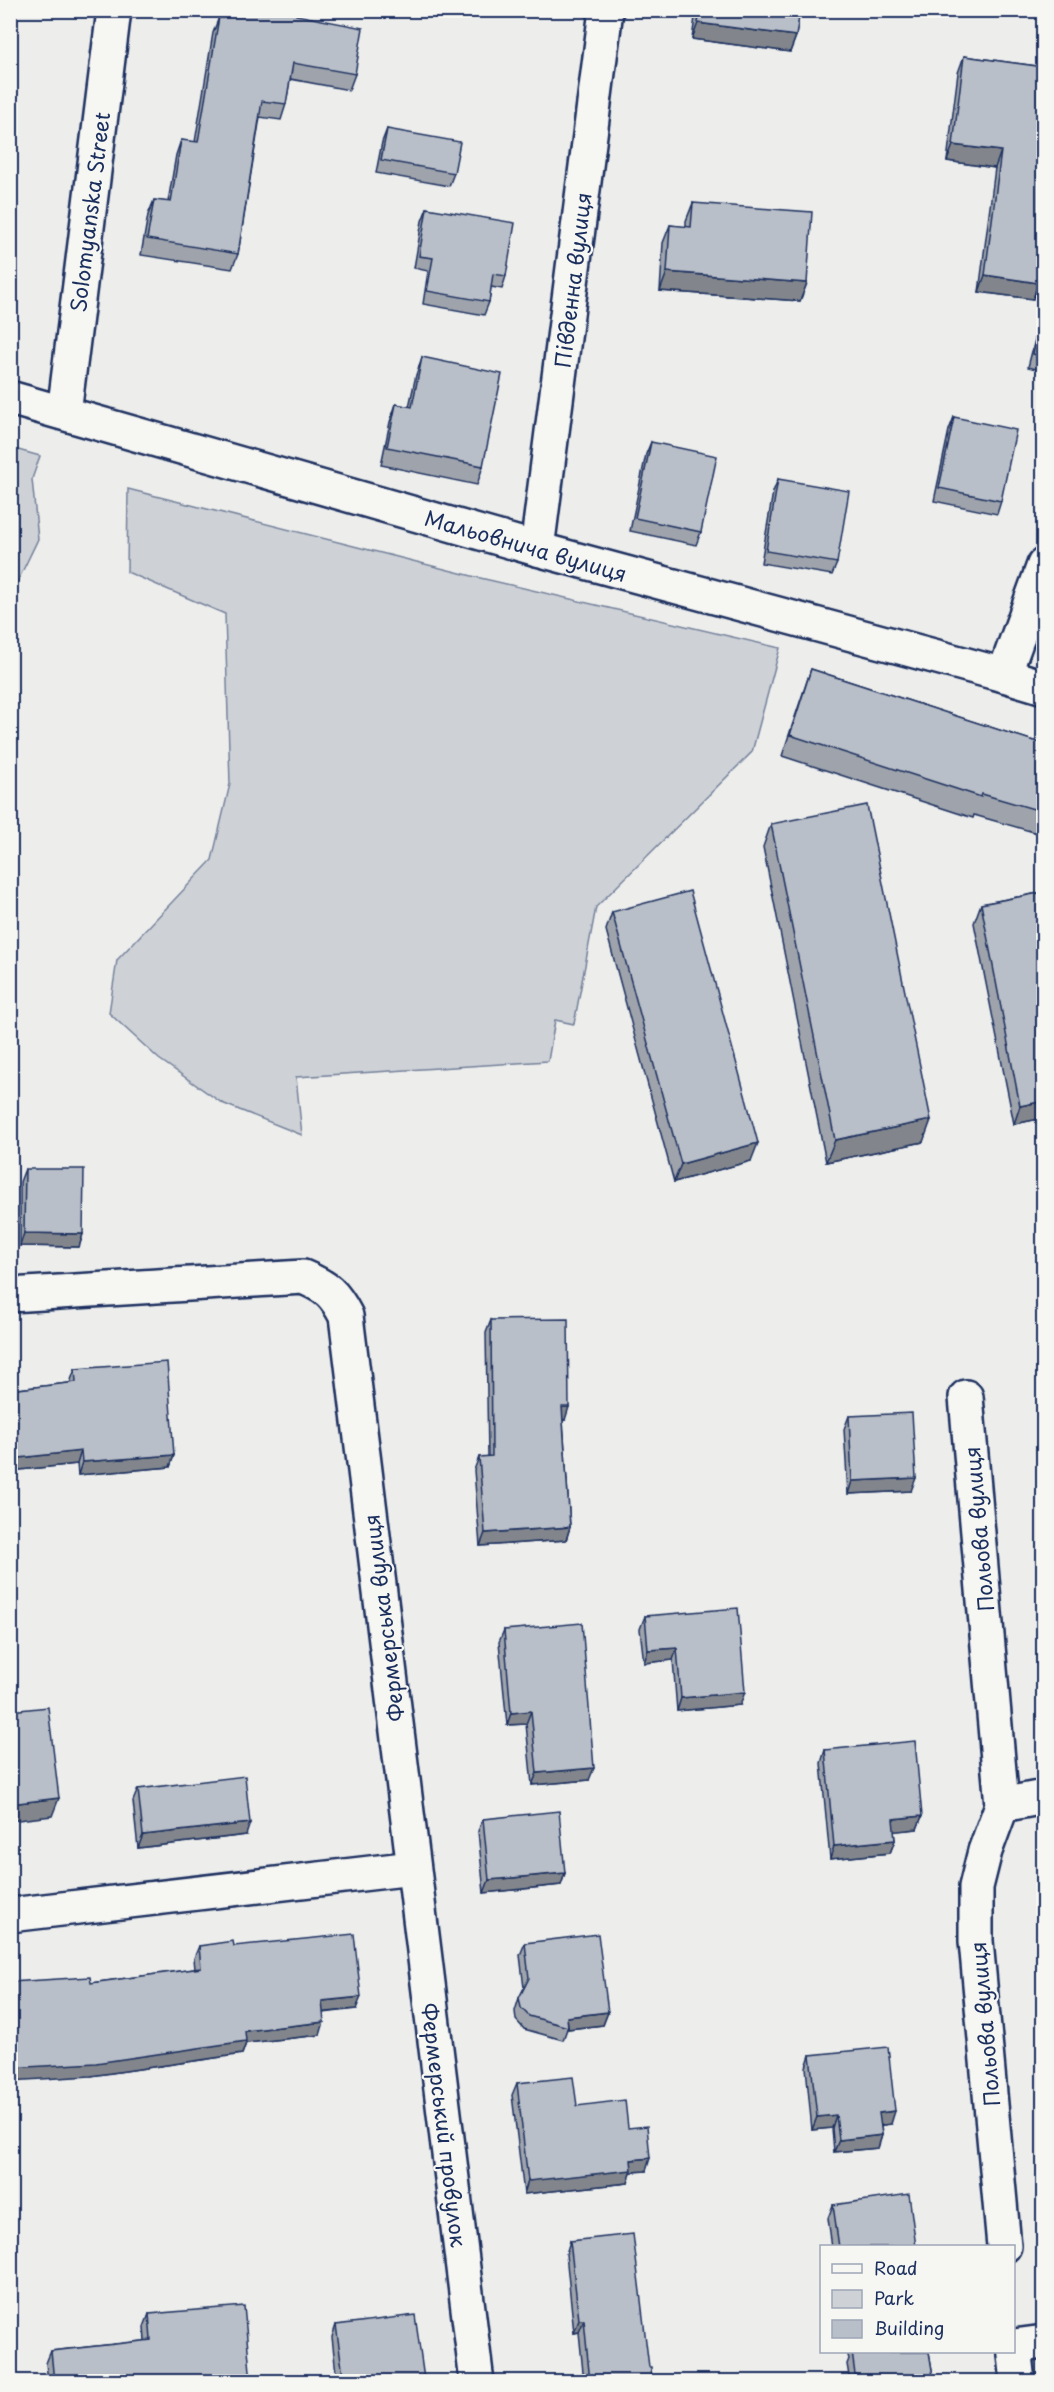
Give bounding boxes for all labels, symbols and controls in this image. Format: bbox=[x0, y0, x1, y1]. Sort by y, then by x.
street label: Solomyanska Street bbox=[61, 110, 117, 314]
street label: Південна вулиця bbox=[545, 191, 599, 369]
street label: Мальовнича вулиця bbox=[421, 501, 631, 589]
street label: Польова вулиця bbox=[955, 1445, 1001, 1613]
street label: Фермерська вулиця bbox=[354, 1513, 412, 1723]
street label: Польова вулиця bbox=[961, 1940, 1007, 2108]
street label: Фермерський провулок bbox=[414, 2001, 476, 2249]
legend bbox=[820, 2245, 1015, 2353]
text: Road bbox=[874, 2254, 918, 2281]
text: Park bbox=[874, 2284, 914, 2311]
text: Building bbox=[874, 2314, 944, 2341]

